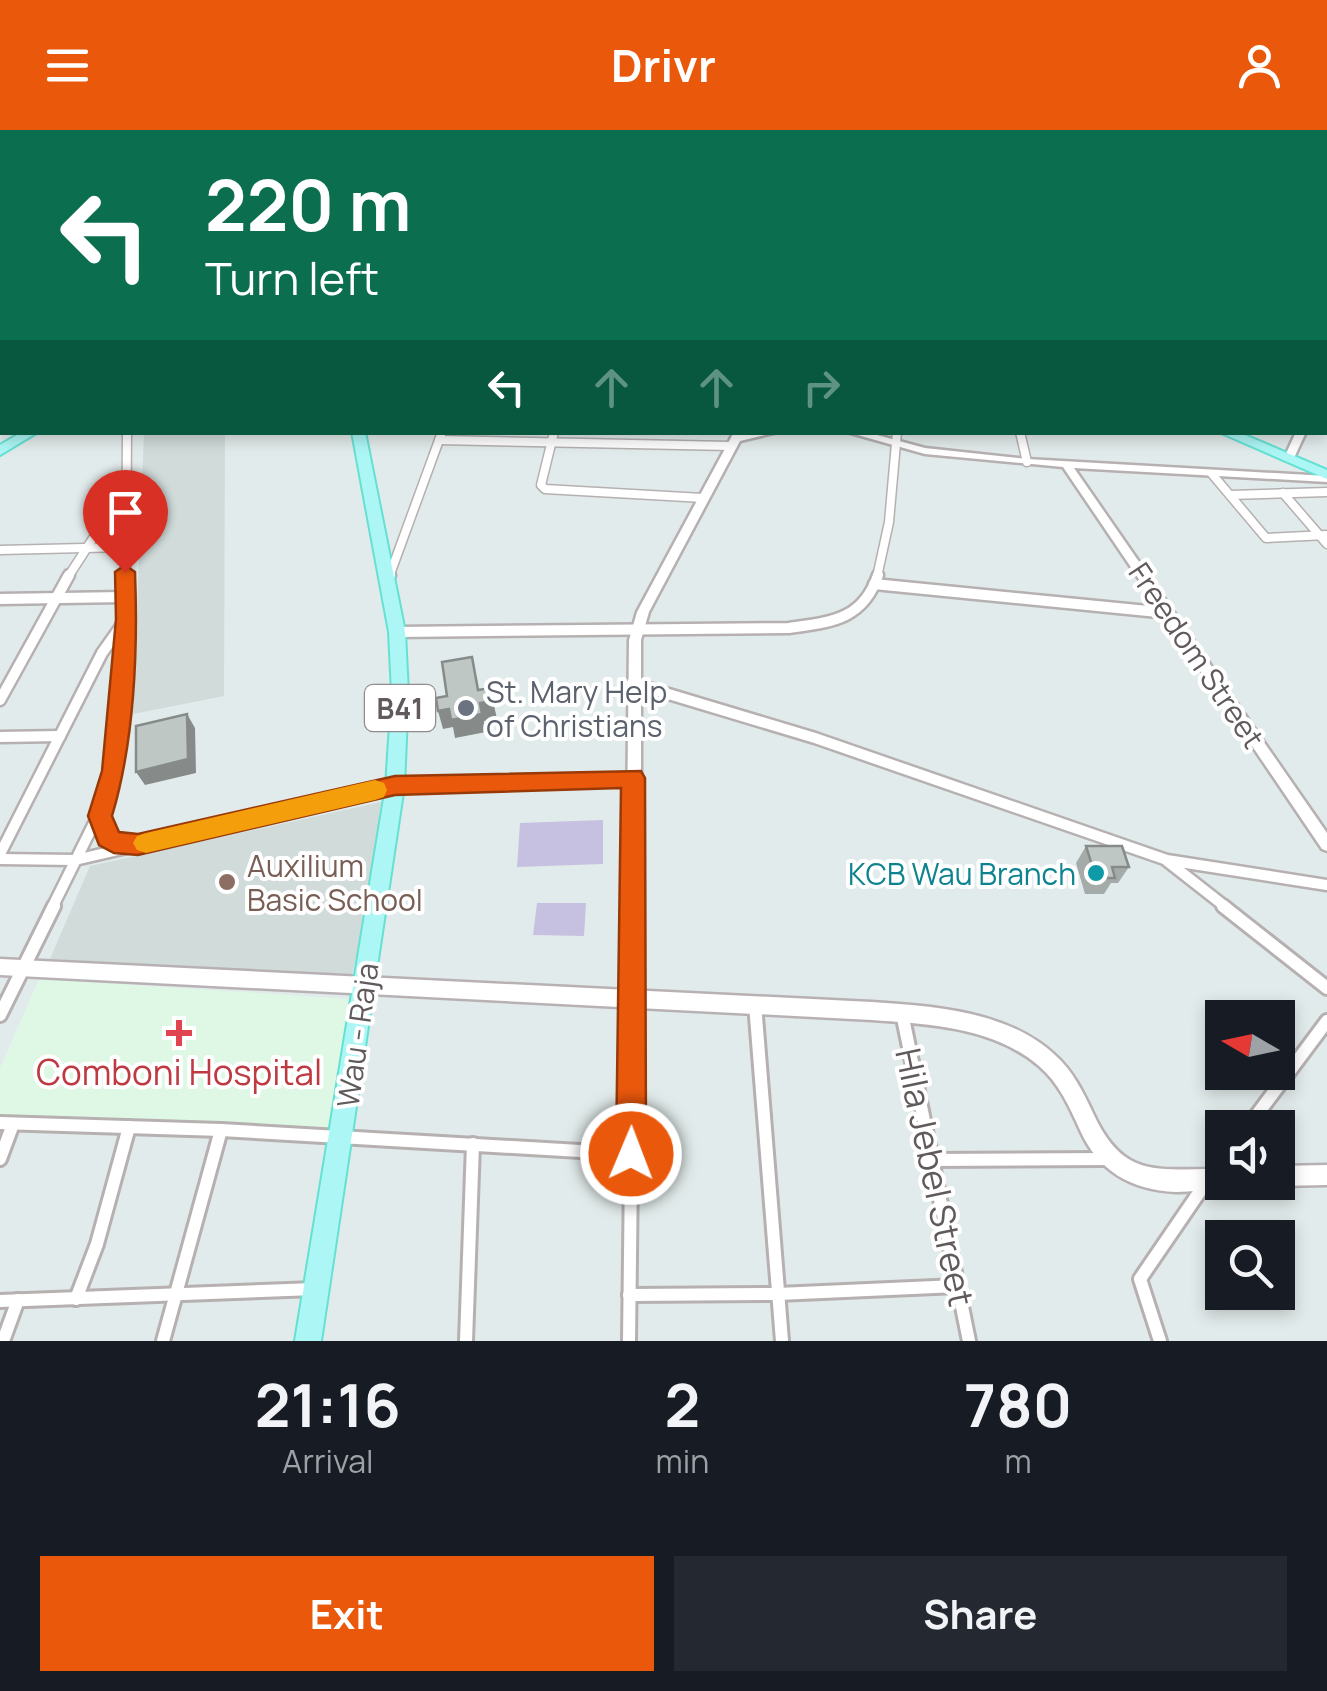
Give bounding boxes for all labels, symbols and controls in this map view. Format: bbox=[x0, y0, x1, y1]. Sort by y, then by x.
text: Drivr bbox=[611, 34, 716, 96]
icon: menu bbox=[40, 38, 95, 93]
icon: person bbox=[1232, 38, 1287, 93]
text: 220 m bbox=[205, 156, 411, 252]
icon: left bbox=[40, 170, 170, 300]
text: Turn left bbox=[205, 247, 379, 309]
icon: left bbox=[479, 360, 534, 415]
icon: ahead bbox=[584, 360, 639, 415]
icon: ahead bbox=[689, 360, 744, 415]
icon: right bbox=[794, 360, 849, 415]
pin bbox=[83, 470, 168, 573]
icon: arrive bbox=[98, 485, 153, 540]
street label: Freedom Street bbox=[1120, 554, 1274, 756]
place label: St. Mary Help of Christians bbox=[486, 671, 667, 746]
road number: B41 bbox=[365, 685, 435, 731]
marker: St. Mary Help of Christians bbox=[455, 697, 477, 719]
place label: Auxilium Basic School bbox=[247, 845, 423, 920]
place label: KCB Wau Branch bbox=[848, 853, 1076, 894]
marker: KCB Wau Branch bbox=[1085, 862, 1107, 884]
marker: Auxilium Basic School bbox=[216, 871, 238, 893]
street label: Wau - Raja bbox=[327, 960, 387, 1110]
north arrow bbox=[1205, 1000, 1295, 1090]
map controls bbox=[1205, 1000, 1295, 1310]
marker: Comboni Hospital bbox=[166, 1020, 192, 1046]
street label: Hila Jebel Street bbox=[884, 1044, 986, 1310]
place label: Comboni Hospital bbox=[36, 1048, 322, 1096]
position arrow bbox=[579, 1102, 683, 1206]
button: sound bbox=[1205, 1110, 1295, 1200]
button: search bbox=[1205, 1220, 1295, 1310]
text: 21:16 bbox=[255, 1363, 401, 1445]
text: 2 bbox=[665, 1363, 700, 1445]
text: 780 bbox=[964, 1363, 1072, 1445]
text: Arrival bbox=[282, 1439, 373, 1483]
text: min bbox=[656, 1439, 709, 1483]
text: m bbox=[1005, 1439, 1032, 1483]
button: Exit bbox=[40, 1556, 654, 1671]
button: Share bbox=[674, 1556, 1287, 1671]

